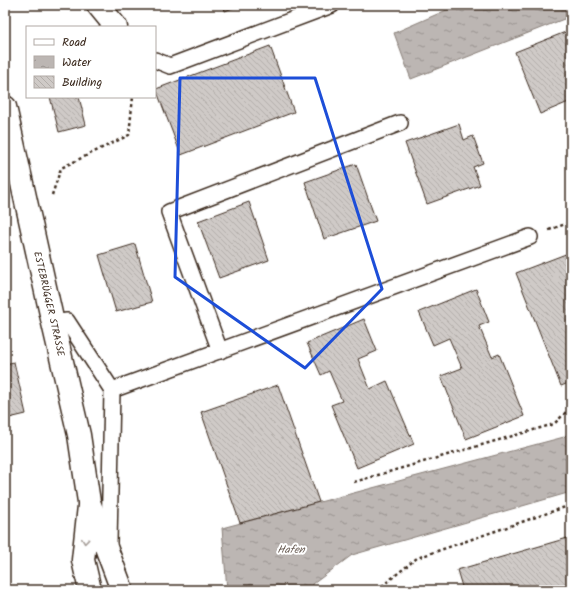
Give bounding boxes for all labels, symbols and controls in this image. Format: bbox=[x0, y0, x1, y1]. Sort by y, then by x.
legend bbox=[26, 26, 156, 98]
text: Road bbox=[62, 33, 87, 52]
text: Water bbox=[62, 53, 92, 72]
text: Building bbox=[62, 73, 102, 92]
street label: ESTEBRÜGGER STRASSE bbox=[29, 250, 69, 359]
one-way arrow bbox=[81, 538, 90, 544]
water label: Hafen bbox=[277, 541, 306, 559]

